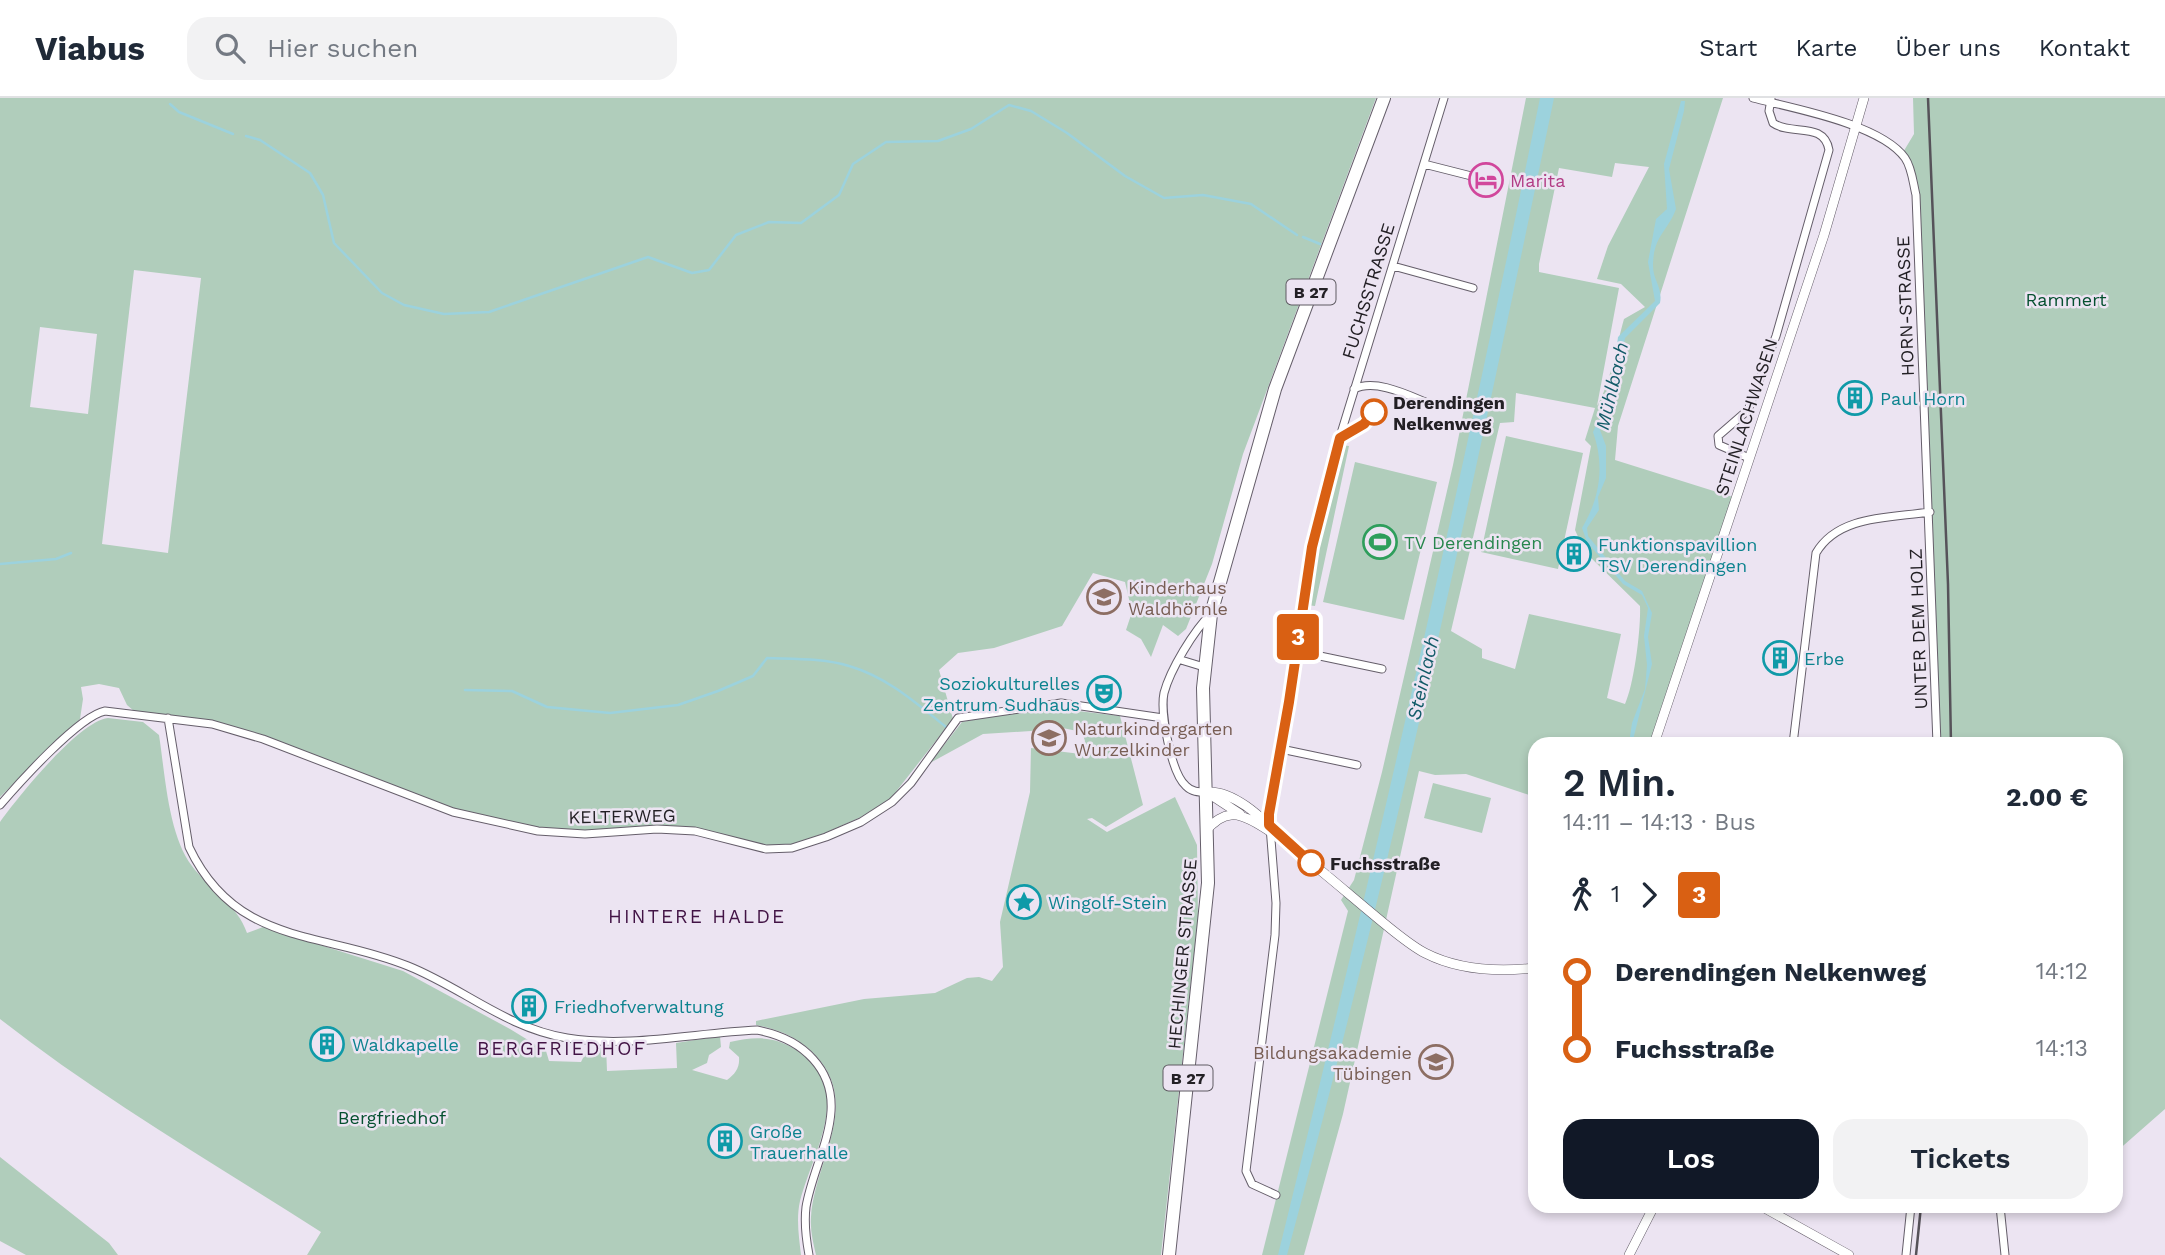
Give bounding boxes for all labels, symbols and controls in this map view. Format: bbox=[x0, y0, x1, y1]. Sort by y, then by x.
search box bbox=[187, 17, 677, 80]
text: Viabus bbox=[35, 29, 145, 68]
icon: search bbox=[211, 29, 249, 67]
text: Hier suchen bbox=[267, 33, 418, 63]
text: Start bbox=[1699, 34, 1757, 62]
text: Karte bbox=[1795, 34, 1857, 62]
text: Über uns bbox=[1895, 34, 2001, 62]
text: Kontakt bbox=[2039, 34, 2130, 62]
hotel icon: Marita bbox=[1467, 161, 1505, 199]
place label: Marita bbox=[1510, 170, 1565, 191]
street label: FUCHSSTRASSE bbox=[1337, 221, 1399, 361]
street label: HORN-STRASSE bbox=[1892, 235, 1918, 377]
road number: B 27 bbox=[1286, 280, 1336, 304]
park label: Rammert bbox=[2025, 289, 2107, 310]
street label: STEINLACHWASEN bbox=[1711, 336, 1781, 498]
water label: Mühlbach bbox=[1591, 340, 1633, 432]
building icon: Paul Horn bbox=[1836, 379, 1874, 417]
place label: Paul Horn bbox=[1880, 388, 1966, 409]
place label: Derendingen Nelkenweg bbox=[1393, 392, 1505, 434]
marker: Derendingen Nelkenweg bbox=[1361, 399, 1387, 425]
sports icon: TV Derendingen bbox=[1361, 523, 1399, 561]
place label: TV Derendingen bbox=[1404, 532, 1542, 553]
place label: Funktionspavillion TSV Derendingen bbox=[1598, 534, 1758, 576]
building icon: Funktionspavillion TSV Derendingen bbox=[1555, 535, 1593, 573]
street label: UNTER DEM HOLZ bbox=[1905, 548, 1931, 710]
place label: Kinderhaus Waldhörnle bbox=[1128, 577, 1228, 619]
school or university icon: Kinderhaus Waldhörnle bbox=[1085, 578, 1123, 616]
line badge: 3 bbox=[1275, 614, 1321, 660]
text: 3 bbox=[1291, 623, 1305, 651]
water label: Steinlach bbox=[1402, 634, 1444, 722]
building icon: Erbe bbox=[1761, 639, 1799, 677]
place label: Erbe bbox=[1804, 648, 1845, 669]
place label: Soziokulturelles Zentrum Sudhaus bbox=[923, 673, 1080, 715]
theatre icon: Soziokulturelles Zentrum Sudhaus bbox=[1085, 674, 1123, 712]
place label: Naturkindergarten Wurzelkinder bbox=[1074, 718, 1233, 760]
school or university icon: Naturkindergarten Wurzelkinder bbox=[1030, 719, 1068, 757]
text: 2 Min. bbox=[1563, 761, 1676, 805]
text: 2.00 € bbox=[2006, 782, 2088, 812]
street label: KELTERWEG bbox=[568, 805, 676, 827]
text: 14:11 – 14:13 · Bus bbox=[1563, 809, 1756, 836]
marker: Fuchsstraße bbox=[1298, 850, 1324, 876]
place label: Fuchsstraße bbox=[1330, 853, 1440, 874]
street label: HECHINGER STRASSE bbox=[1163, 858, 1201, 1050]
icon: walk bbox=[1563, 876, 1601, 914]
icon: forward bbox=[1630, 876, 1668, 914]
text: 1 bbox=[1611, 881, 1620, 908]
text: 3 bbox=[1692, 881, 1706, 909]
place icon: Wingolf-Stein bbox=[1005, 883, 1043, 921]
place label: Wingolf-Stein bbox=[1048, 892, 1167, 913]
district label: HINTERE HALDE bbox=[608, 905, 786, 928]
text: Derendingen Nelkenweg bbox=[1615, 957, 1926, 987]
text: 14:12 bbox=[2036, 958, 2088, 985]
building icon: Friedhofverwaltung bbox=[510, 987, 548, 1025]
place label: Friedhofverwaltung bbox=[554, 996, 724, 1017]
building icon: Waldkapelle bbox=[308, 1025, 346, 1063]
place label: Waldkapelle bbox=[352, 1034, 459, 1055]
text: Fuchsstraße bbox=[1615, 1034, 1774, 1064]
text: 14:13 bbox=[2036, 1035, 2088, 1062]
district label: BERGFRIEDHOF bbox=[477, 1037, 647, 1060]
place label: Bildungsakademie Tübingen bbox=[1253, 1042, 1412, 1084]
school or university icon: Bildungsakademie Tübingen bbox=[1417, 1043, 1455, 1081]
road number: B 27 bbox=[1164, 1066, 1212, 1090]
park label: Bergfriedhof bbox=[338, 1107, 446, 1128]
button: Los bbox=[1563, 1119, 1819, 1199]
button: Tickets bbox=[1833, 1119, 2088, 1199]
place label: Große Trauerhalle bbox=[750, 1121, 848, 1163]
building icon: Große Trauerhalle bbox=[706, 1122, 744, 1160]

